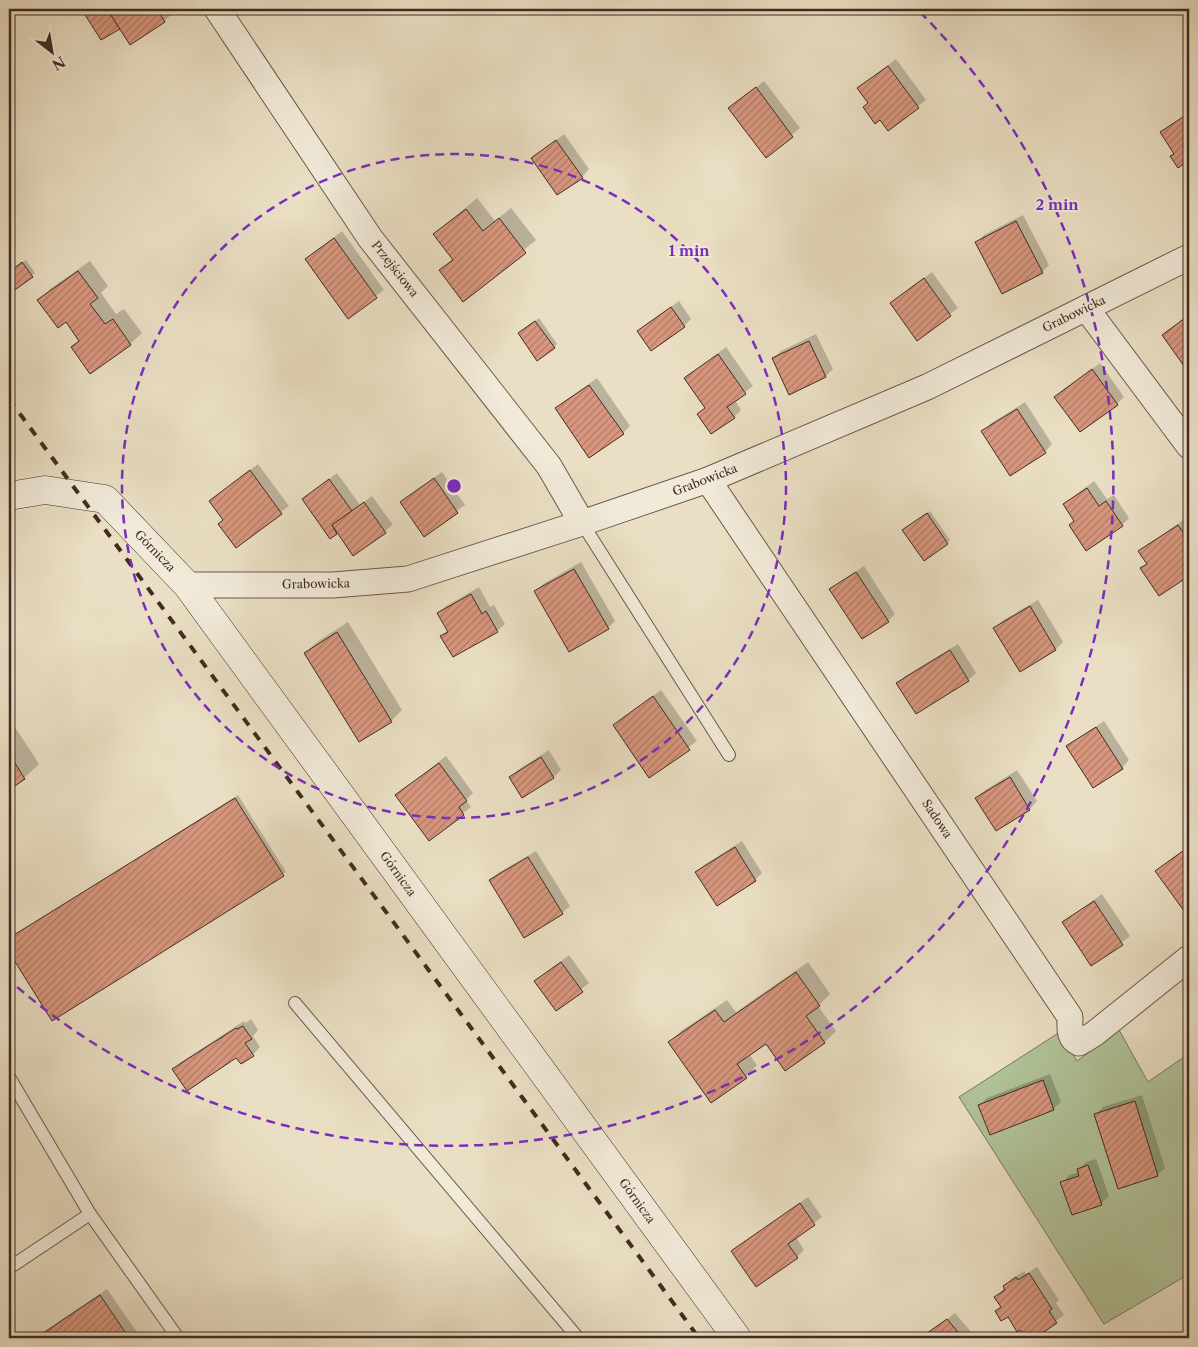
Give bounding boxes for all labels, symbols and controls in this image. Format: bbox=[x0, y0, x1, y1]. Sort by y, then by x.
north arrow bbox=[28, 28, 78, 78]
text: N bbox=[49, 52, 69, 74]
text: 2 min bbox=[1035, 195, 1079, 214]
street label: Przejściowa bbox=[369, 238, 422, 300]
text: 1 min bbox=[668, 241, 710, 260]
street label: Grabowicka bbox=[1040, 292, 1108, 335]
street label: Grabowicka bbox=[670, 460, 740, 499]
centre of rings bbox=[445, 477, 463, 495]
street label: Górnicza bbox=[132, 527, 179, 575]
street label: Grabowicka bbox=[282, 575, 351, 592]
street label: Sadowa bbox=[919, 796, 956, 842]
street label: Górnicza bbox=[377, 848, 420, 900]
street label: Górnicza bbox=[616, 1175, 659, 1227]

